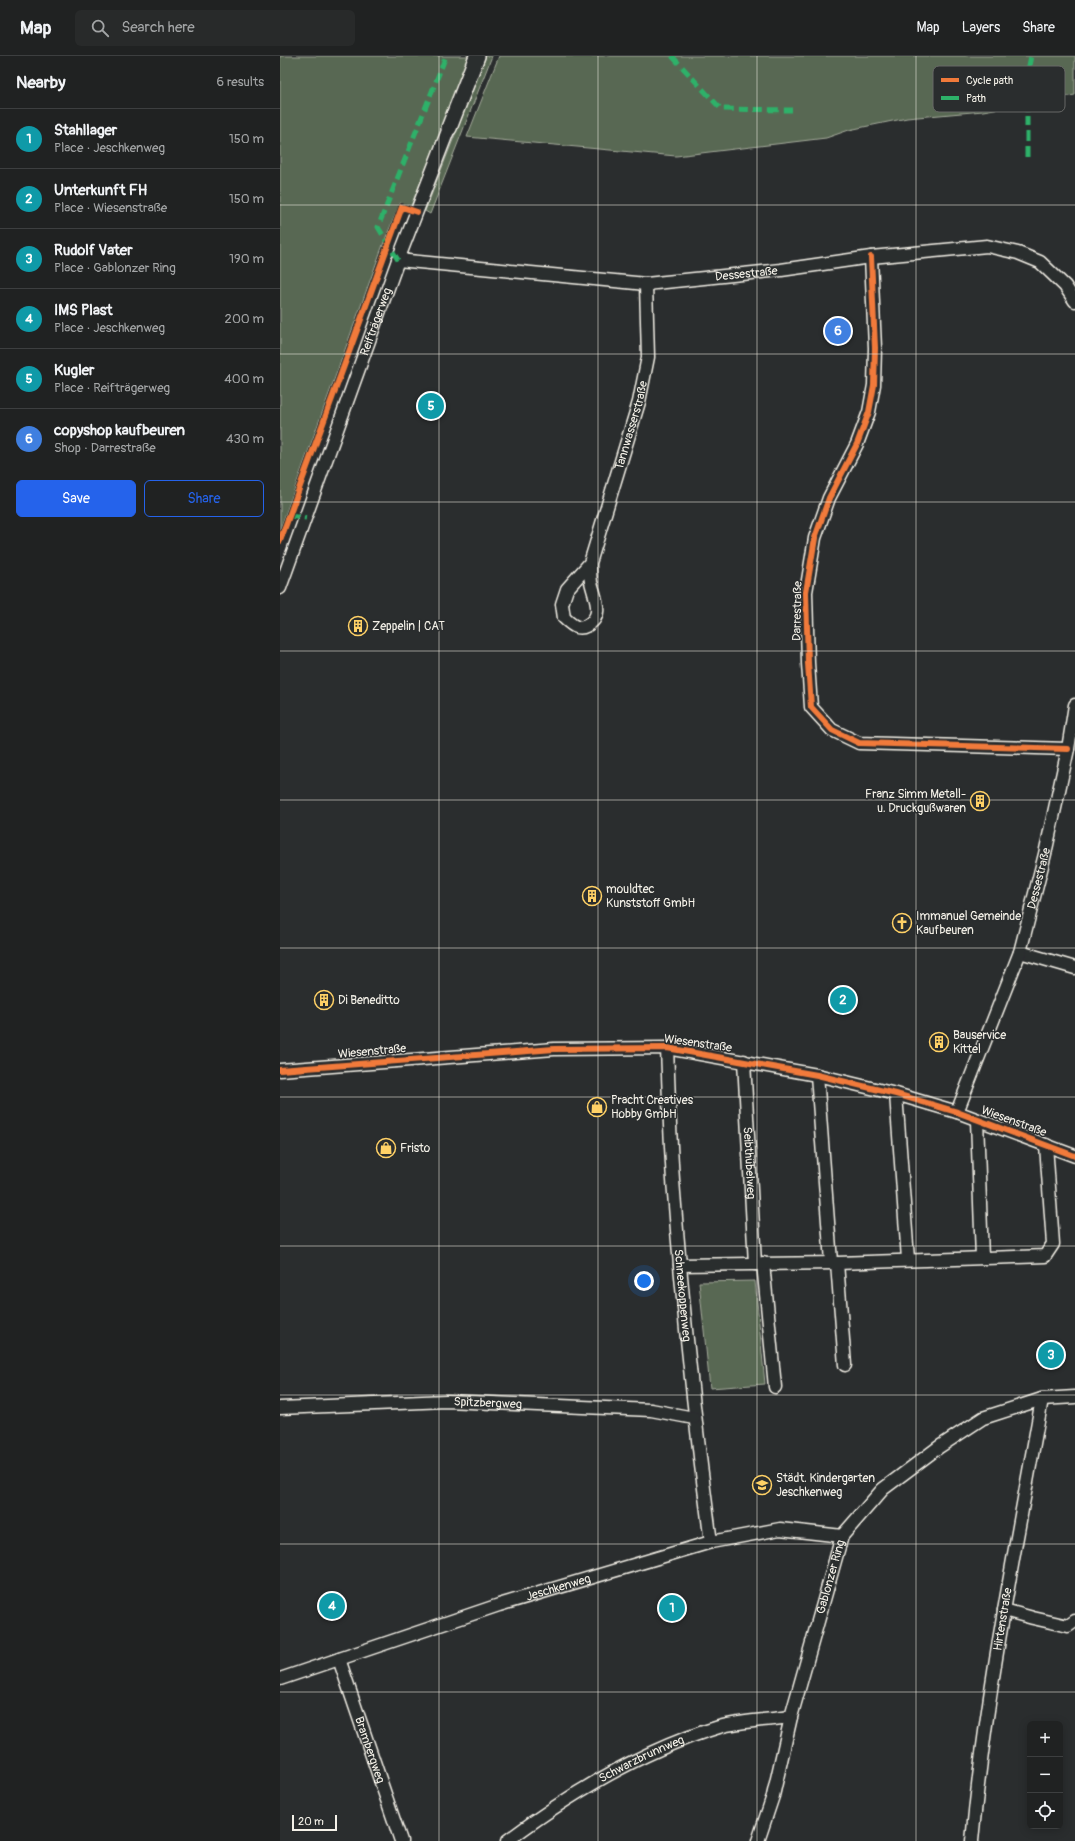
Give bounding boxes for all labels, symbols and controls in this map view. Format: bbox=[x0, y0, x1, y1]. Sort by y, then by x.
search box bbox=[75, 10, 355, 46]
text: Map bbox=[20, 16, 51, 40]
icon: search bbox=[89, 17, 111, 39]
text: Search here bbox=[121, 18, 195, 37]
text: Map bbox=[917, 19, 940, 36]
text: Layers bbox=[962, 19, 1000, 36]
text: Share bbox=[1022, 19, 1055, 36]
legend bbox=[933, 66, 1065, 112]
text: Nearby bbox=[16, 72, 65, 93]
text: 6 results bbox=[217, 74, 264, 90]
text: Cycle path bbox=[966, 74, 1013, 87]
text: Path bbox=[966, 92, 986, 105]
text: Stahllager bbox=[54, 121, 117, 140]
text: 1 bbox=[26, 131, 32, 147]
text: 150 m bbox=[229, 131, 264, 147]
text: Place · Jeschkenweg bbox=[54, 140, 165, 156]
text: Unterkunft FH bbox=[54, 181, 147, 200]
text: 2 bbox=[25, 191, 33, 207]
text: 150 m bbox=[229, 191, 264, 207]
text: Place · Wiesenstraße bbox=[54, 200, 167, 216]
text: Rudolf Vater bbox=[54, 241, 133, 260]
text: 3 bbox=[25, 251, 33, 267]
text: 190 m bbox=[229, 251, 264, 267]
text: Place · Gablonzer Ring bbox=[54, 260, 176, 276]
street label: Dessestraße bbox=[714, 263, 778, 285]
street label: Reifträgerweg bbox=[357, 286, 395, 358]
text: IMS Plast bbox=[54, 301, 113, 320]
text: 4 bbox=[25, 311, 33, 327]
text: 200 m bbox=[225, 311, 264, 327]
pin: 6 bbox=[825, 316, 851, 346]
text: Place · Jeschkenweg bbox=[54, 320, 165, 336]
text: Kugler bbox=[54, 361, 94, 380]
text: 5 bbox=[25, 371, 33, 387]
text: 400 m bbox=[224, 371, 264, 387]
street label: Tannwasserstraße bbox=[612, 379, 651, 472]
text: Place · Reifträgerweg bbox=[54, 380, 170, 396]
pin: 5 bbox=[418, 391, 444, 421]
text: copyshop kaufbeuren bbox=[54, 421, 185, 440]
text: 6 bbox=[25, 431, 33, 447]
text: 430 m bbox=[226, 431, 264, 447]
text: Shop · Darrestraße bbox=[54, 440, 156, 456]
button: Save bbox=[16, 480, 136, 517]
button: Share bbox=[144, 480, 264, 517]
street label: Darrestraße bbox=[789, 581, 806, 641]
building icon: Zeppelin | CAT bbox=[347, 615, 369, 637]
place label: Zeppelin | CAT bbox=[372, 619, 445, 634]
place label: Franz Simm Metall- u. Druckgußwaren bbox=[865, 787, 966, 816]
building icon: Franz Simm Metall- u. Druckgußwaren bbox=[969, 790, 991, 812]
street label: Dessestraße bbox=[1024, 846, 1054, 911]
place label: mouldtec Kunststoff GmbH bbox=[606, 882, 696, 911]
building icon: mouldtec Kunststoff GmbH bbox=[581, 885, 603, 907]
place label: Immanuel Gemeinde Kaufbeuren bbox=[916, 909, 1021, 938]
church icon: Immanuel Gemeinde Kaufbeuren bbox=[891, 912, 913, 934]
pin: 2 bbox=[830, 985, 856, 1015]
building icon: Di Beneditto bbox=[313, 989, 335, 1011]
place label: Di Beneditto bbox=[338, 993, 400, 1008]
place label: Bauservice Kittel bbox=[953, 1028, 1006, 1057]
street label: Wiesenstraße bbox=[663, 1031, 733, 1056]
building icon: Bauservice Kittel bbox=[928, 1031, 950, 1053]
street label: Wiesenstraße bbox=[337, 1041, 407, 1062]
place label: Pracht Creatives Hobby GmbH bbox=[611, 1093, 694, 1122]
shop icon: Pracht Creatives Hobby GmbH bbox=[586, 1096, 608, 1118]
street label: Wiesenstraße bbox=[979, 1103, 1049, 1140]
street label: Seibthübelweg bbox=[740, 1126, 758, 1199]
shop icon: Fristo bbox=[375, 1137, 397, 1159]
place label: Fristo bbox=[400, 1141, 431, 1156]
street label: Schneekoppenweg bbox=[671, 1249, 694, 1342]
your location bbox=[634, 1271, 654, 1291]
pin: 3 bbox=[1038, 1340, 1064, 1370]
street label: Spitzbergweg bbox=[453, 1394, 522, 1412]
place label: Städt. Kindergarten Jeschkenweg bbox=[776, 1471, 875, 1500]
school or university icon: Städt. Kindergarten Jeschkenweg bbox=[751, 1474, 773, 1496]
street label: Gablonzer Ring bbox=[813, 1538, 849, 1616]
street label: Jeschkenweg bbox=[524, 1571, 592, 1605]
street label: Hirtenstraße bbox=[990, 1586, 1016, 1652]
pin: 4 bbox=[319, 1591, 345, 1621]
pin: 1 bbox=[659, 1593, 685, 1623]
street label: Brambergweg bbox=[351, 1715, 388, 1785]
map controls bbox=[1027, 1721, 1063, 1829]
button: + bbox=[1027, 1721, 1063, 1757]
street label: Schwarzbrunnweg bbox=[596, 1733, 686, 1786]
button: − bbox=[1027, 1757, 1063, 1793]
button: locate bbox=[1027, 1793, 1063, 1829]
scale bar bbox=[292, 1813, 337, 1832]
text: 20 m bbox=[298, 1815, 324, 1828]

